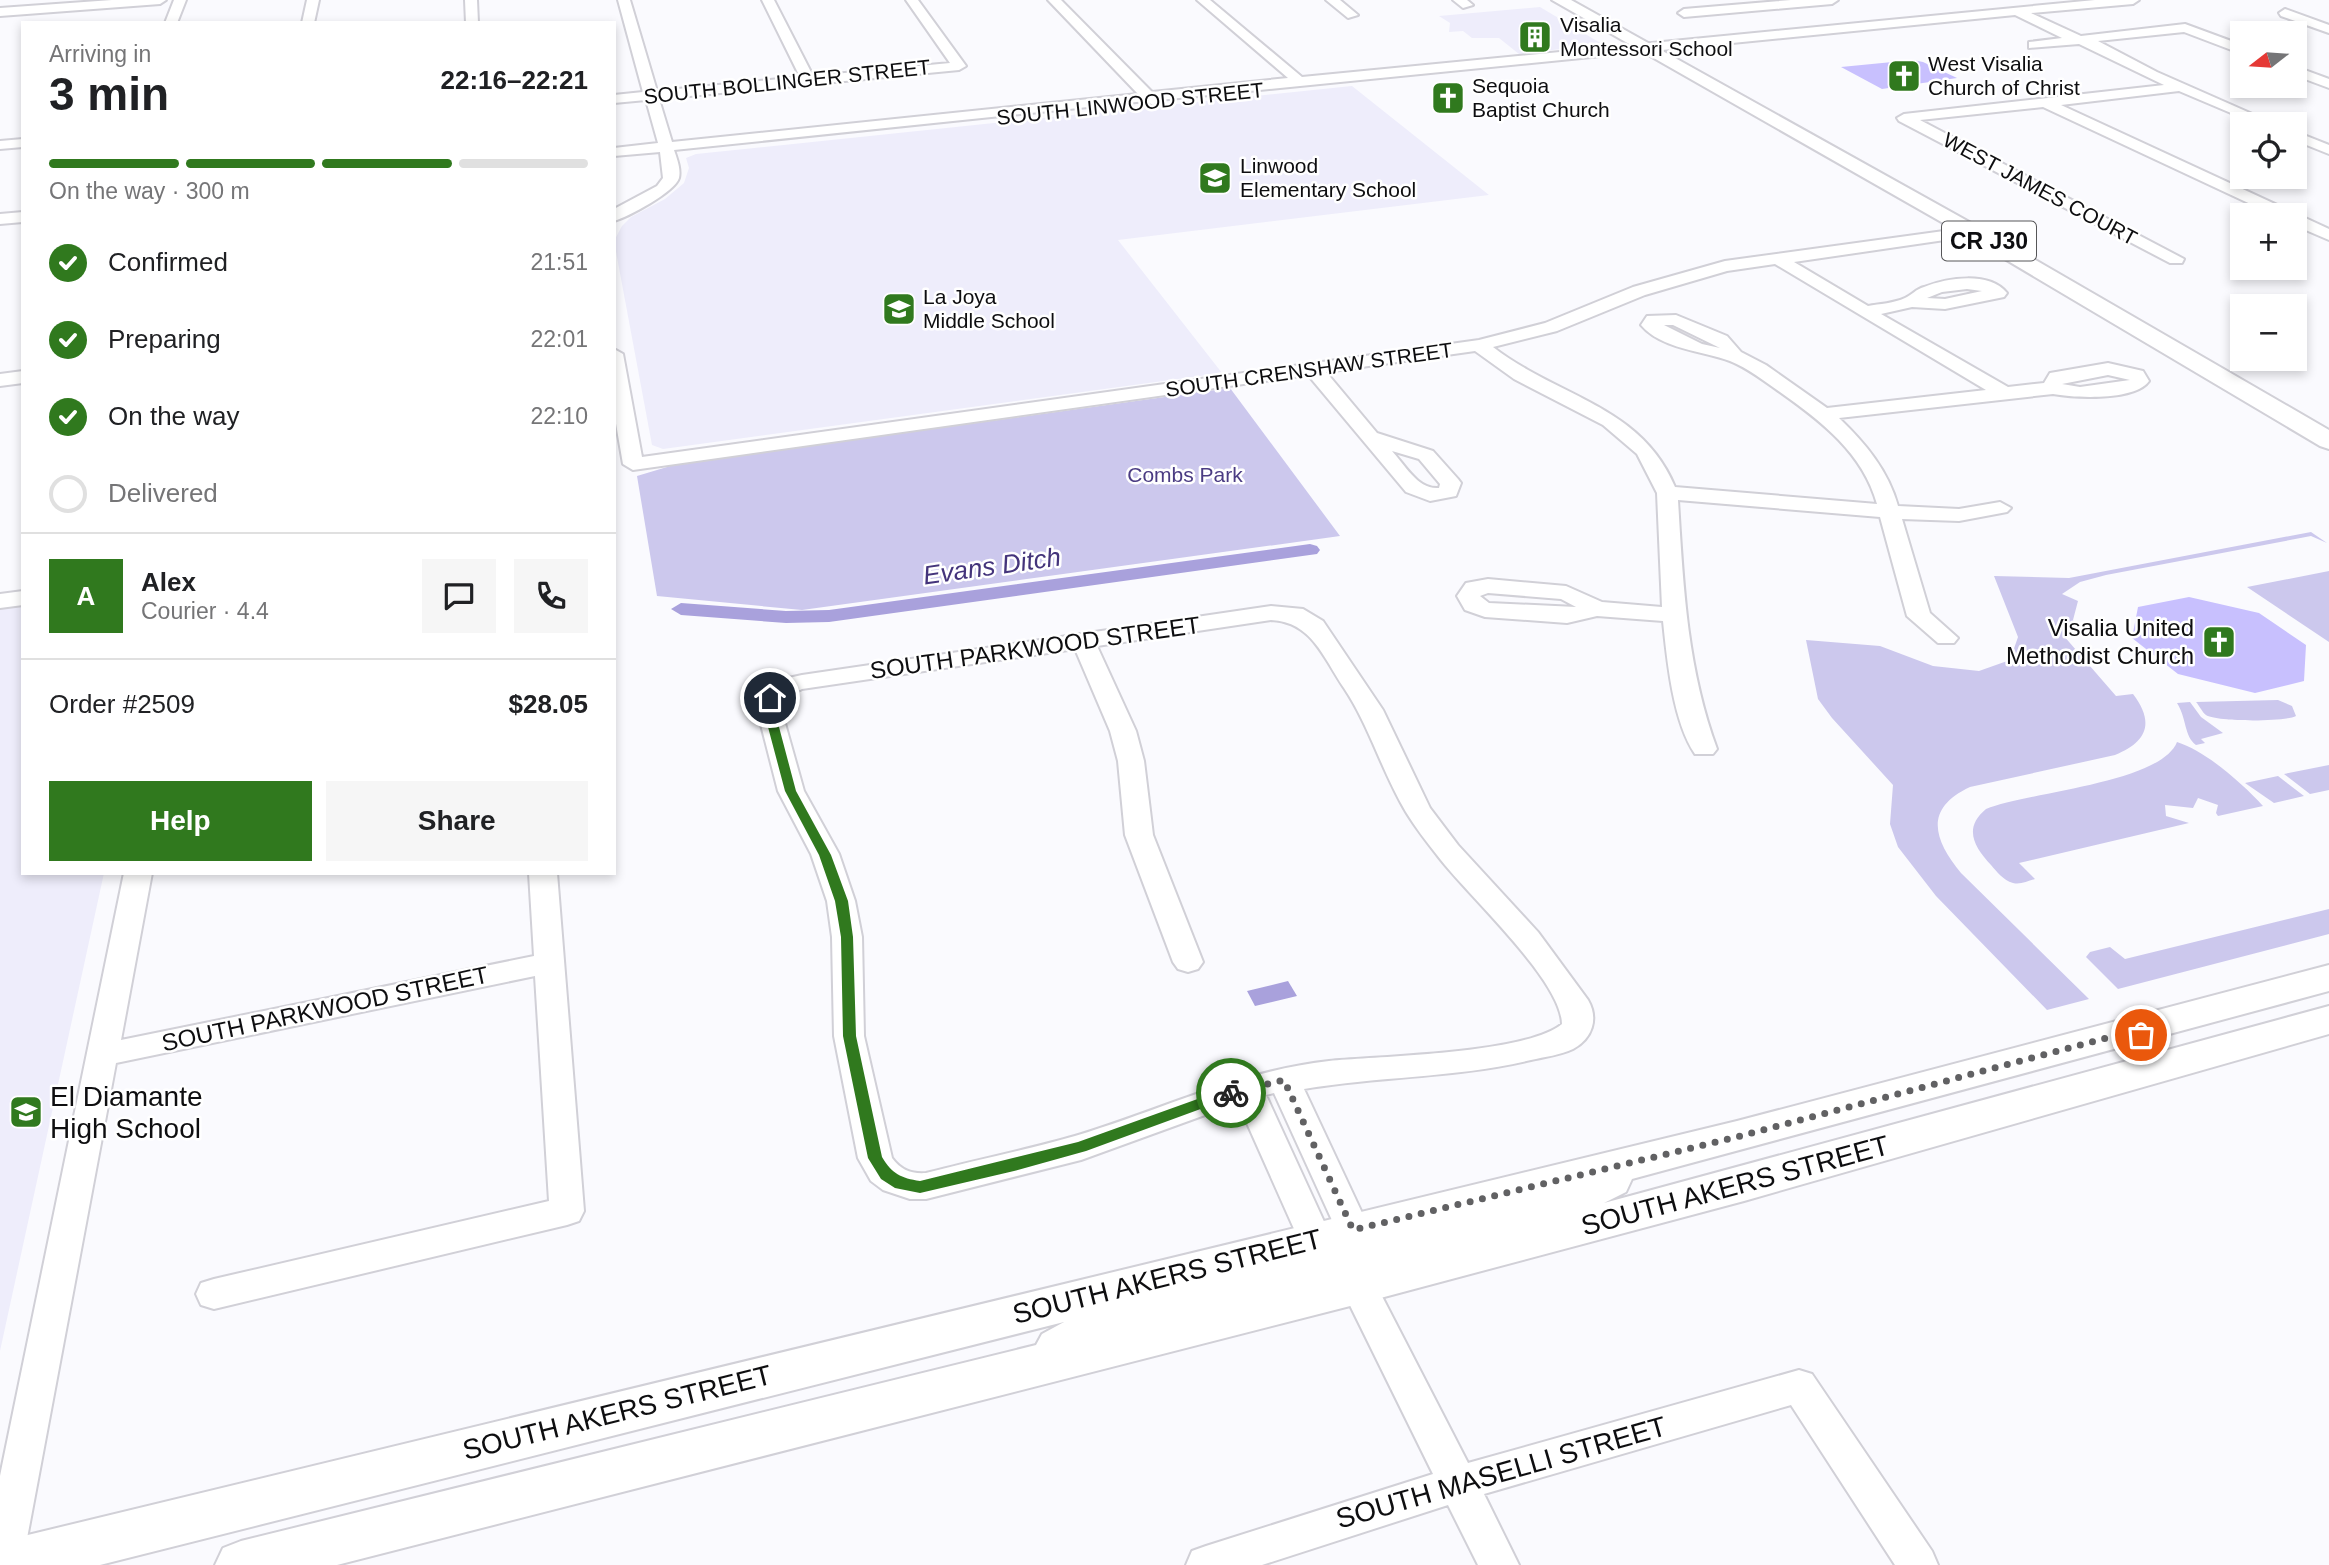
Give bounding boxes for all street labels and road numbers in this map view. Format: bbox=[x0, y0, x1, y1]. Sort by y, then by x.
street label: SOUTH BOLLINGER STREET bbox=[642, 55, 932, 108]
street label: SOUTH LINWOOD STREET bbox=[995, 78, 1265, 129]
street label: WEST JAMES COURT bbox=[1939, 128, 2141, 250]
road number: CR J30 bbox=[1942, 222, 2036, 260]
street label: SOUTH CRENSHAW STREET bbox=[1164, 338, 1454, 401]
street label: SOUTH PARKWOOD STREET bbox=[868, 611, 1202, 684]
street label: SOUTH PARKWOOD STREET bbox=[159, 961, 491, 1056]
street label: SOUTH AKERS STREET bbox=[1578, 1129, 1892, 1242]
street label: SOUTH AKERS STREET bbox=[1009, 1223, 1325, 1330]
street label: SOUTH AKERS STREET bbox=[459, 1359, 775, 1466]
street label: SOUTH MASELLI STREET bbox=[1332, 1410, 1670, 1535]

